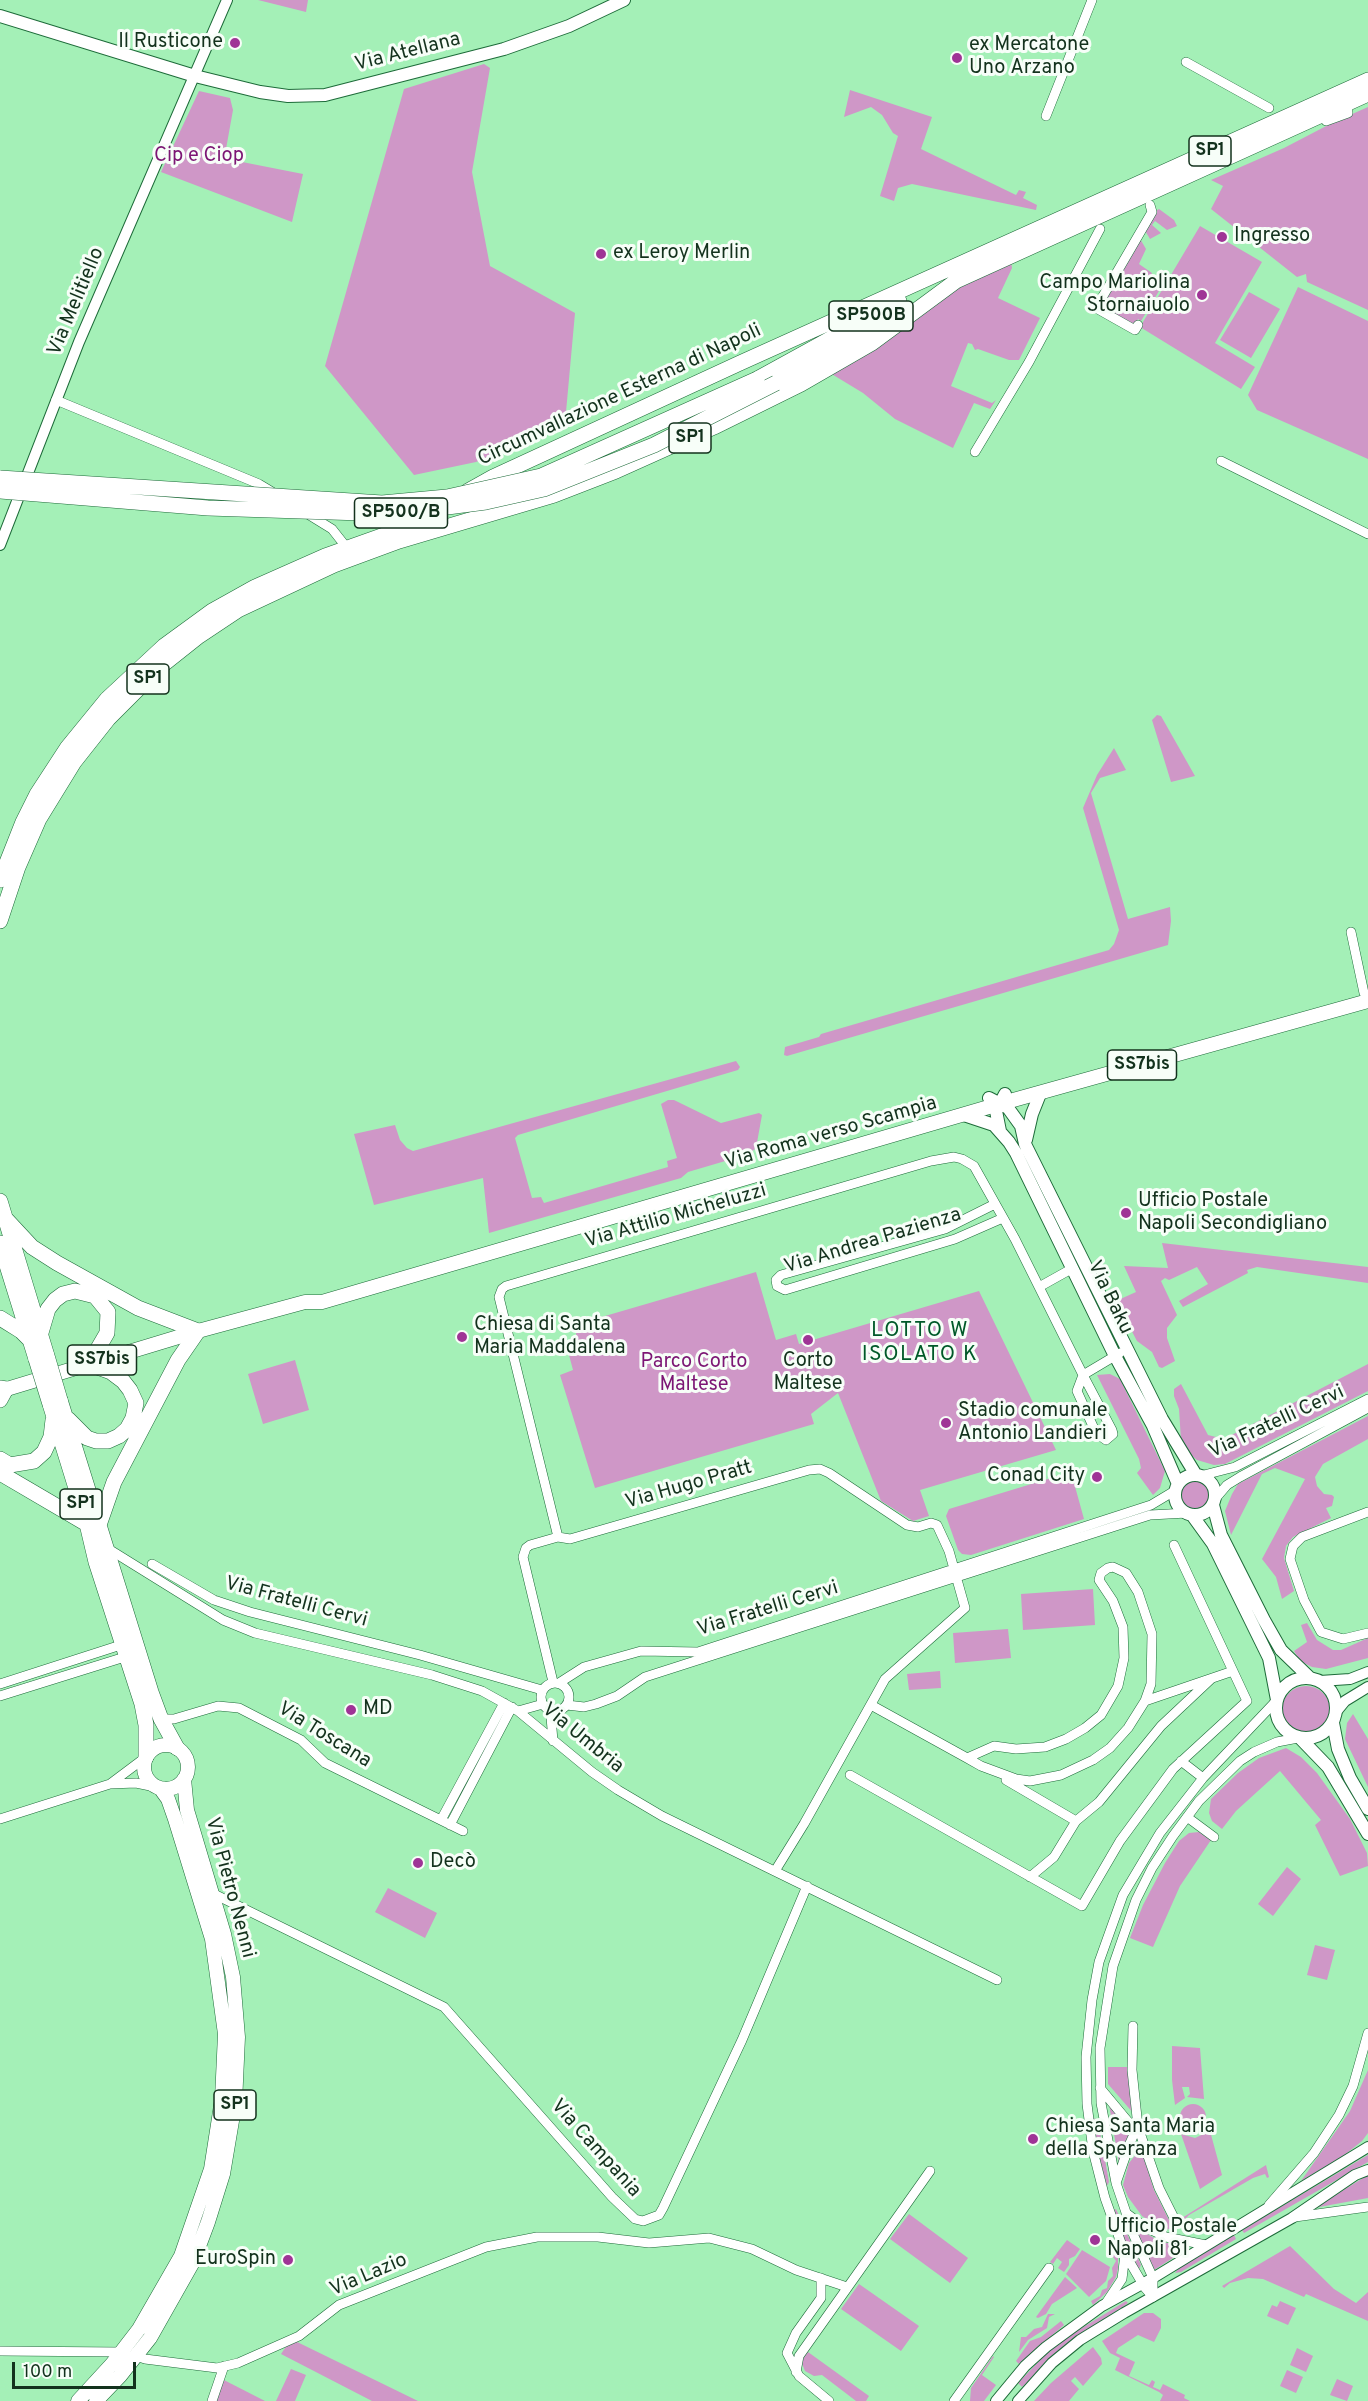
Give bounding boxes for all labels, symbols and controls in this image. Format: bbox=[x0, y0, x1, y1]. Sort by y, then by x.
street label: Via Atellana bbox=[353, 28, 463, 78]
place label: Il Rusticone bbox=[118, 31, 223, 55]
place label: ex Mercatone Uno Arzano bbox=[969, 34, 1089, 81]
marker: Il Rusticone bbox=[228, 36, 242, 50]
marker: ex Mercatone Uno Arzano bbox=[950, 51, 964, 65]
road number: SP1 bbox=[1189, 136, 1231, 166]
park label: Cip e Ciop bbox=[154, 145, 244, 169]
place label: Ingresso bbox=[1234, 225, 1310, 249]
marker: Ingresso bbox=[1215, 230, 1229, 244]
place label: ex Leroy Merlin bbox=[613, 242, 750, 266]
street label: Via Melitiello bbox=[43, 244, 111, 360]
marker: ex Leroy Merlin bbox=[594, 247, 608, 261]
place label: Campo Mariolina Stornaiuolo bbox=[1039, 272, 1190, 319]
marker: Campo Mariolina Stornaiuolo bbox=[1195, 288, 1209, 302]
road number: SP500B bbox=[829, 301, 913, 331]
street label: Circumvallazione Esterna di Napoli bbox=[475, 320, 765, 472]
road number: SP1 bbox=[669, 423, 711, 453]
road number: SP500/B bbox=[354, 498, 448, 528]
road number: SP1 bbox=[127, 664, 169, 694]
road number: SS7bis bbox=[1108, 1050, 1176, 1080]
street label: Via Roma verso Scampia bbox=[722, 1092, 940, 1176]
street label: Via Attilio Micheluzzi bbox=[583, 1180, 769, 1254]
place label: Ufficio Postale Napoli Secondigliano bbox=[1138, 1190, 1327, 1237]
street label: Via Andrea Pazienza bbox=[782, 1204, 964, 1280]
marker: Ufficio Postale Napoli Secondigliano bbox=[1119, 1206, 1133, 1220]
street label: Via Baku bbox=[1081, 1257, 1137, 1339]
place label: Chiesa di Santa Maria Maddalena bbox=[474, 1314, 626, 1361]
district label: LOTTO W ISOLATO K bbox=[862, 1319, 978, 1369]
marker: Chiesa di Santa Maria Maddalena bbox=[455, 1330, 469, 1344]
marker: Corto Maltese bbox=[801, 1333, 815, 1347]
road number: SS7bis bbox=[68, 1345, 136, 1375]
place label: Corto Maltese bbox=[773, 1350, 843, 1397]
park label: Parco Corto Maltese bbox=[641, 1351, 747, 1398]
street label: Via Fratelli Cervi bbox=[1206, 1381, 1348, 1465]
place label: Stadio comunale Antonio Landieri bbox=[958, 1400, 1108, 1447]
marker: Stadio comunale Antonio Landieri bbox=[939, 1416, 953, 1430]
street label: Via Hugo Pratt bbox=[623, 1456, 755, 1516]
place label: Conad City bbox=[987, 1465, 1085, 1489]
marker: Conad City bbox=[1090, 1470, 1104, 1484]
road number: SP1 bbox=[60, 1489, 102, 1519]
street label: Via Fratelli Cervi bbox=[222, 1572, 370, 1634]
street label: Via Fratelli Cervi bbox=[695, 1577, 841, 1643]
street label: Via Toscana bbox=[273, 1698, 375, 1774]
place label: MD bbox=[363, 1698, 393, 1722]
street label: Via Umbria bbox=[536, 1699, 628, 1779]
marker: MD bbox=[344, 1703, 358, 1717]
street label: Via Pietro Nenni bbox=[199, 1815, 259, 1961]
place label: Decò bbox=[430, 1851, 476, 1875]
marker: Decò bbox=[411, 1856, 425, 1870]
road number: SP1 bbox=[214, 2090, 256, 2120]
street label: Via Campania bbox=[545, 2095, 645, 2203]
place label: Chiesa Santa Maria della Speranza bbox=[1045, 2116, 1215, 2163]
marker: Chiesa Santa Maria della Speranza bbox=[1026, 2132, 1040, 2146]
place label: Ufficio Postale Napoli 81 bbox=[1107, 2216, 1237, 2263]
marker: Ufficio Postale Napoli 81 bbox=[1088, 2233, 1102, 2247]
place label: EuroSpin bbox=[195, 2248, 276, 2272]
street label: Via Lazio bbox=[327, 2249, 411, 2303]
marker: EuroSpin bbox=[281, 2253, 295, 2267]
scale bar bbox=[15, 2350, 140, 2388]
text: 100 m bbox=[23, 2361, 72, 2384]

